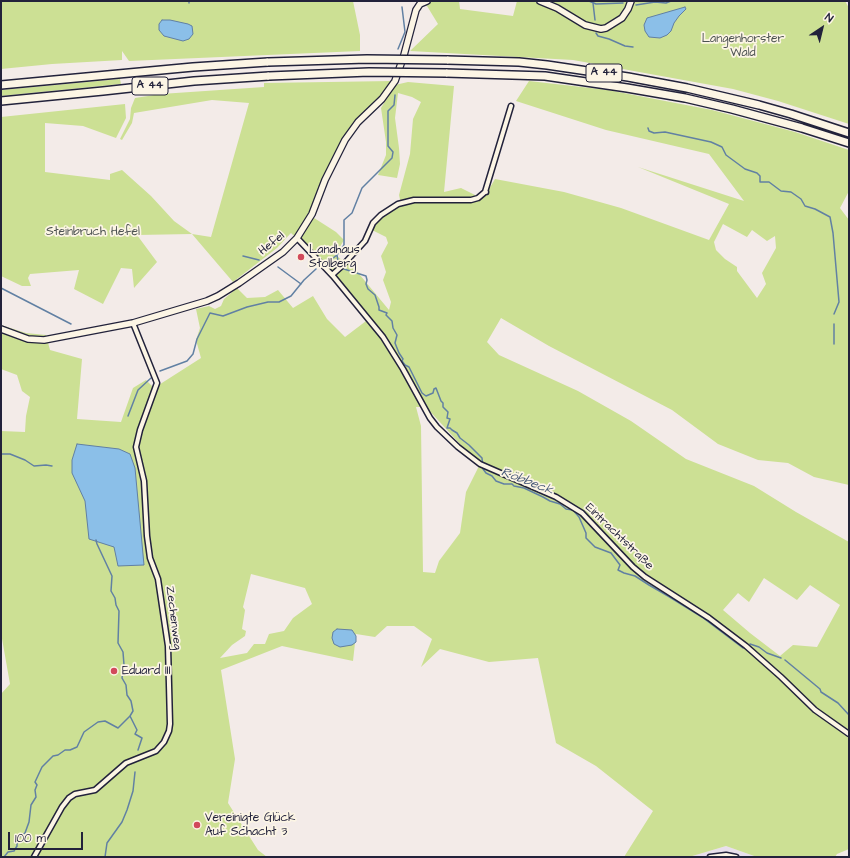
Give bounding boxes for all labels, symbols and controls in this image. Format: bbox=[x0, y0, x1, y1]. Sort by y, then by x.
north arrow bbox=[802, 8, 842, 48]
text: N bbox=[822, 10, 836, 26]
park label: Langenhorster Wald bbox=[702, 32, 784, 60]
road number: A 44 bbox=[586, 64, 622, 82]
road number: A 44 bbox=[132, 77, 168, 95]
park label: Steinbruch Hefel bbox=[46, 225, 140, 239]
street label: Hefel bbox=[256, 229, 288, 259]
place label: Landhaus Stolberg bbox=[309, 243, 360, 271]
marker: Landhaus Stolberg bbox=[296, 252, 306, 262]
water label: Röbbeck bbox=[499, 465, 555, 499]
street label: Eintrachtstraße bbox=[582, 501, 656, 573]
street label: Zechenweg bbox=[162, 585, 184, 651]
place label: Eduard III bbox=[122, 664, 170, 678]
marker: Eduard III bbox=[109, 666, 119, 676]
place label: Vereinigte Glück Auf Schacht 3 bbox=[205, 811, 295, 839]
marker: Vereinigte Glück Auf Schacht 3 bbox=[192, 820, 202, 830]
scale bar bbox=[10, 824, 85, 850]
text: 100 m bbox=[15, 830, 46, 847]

